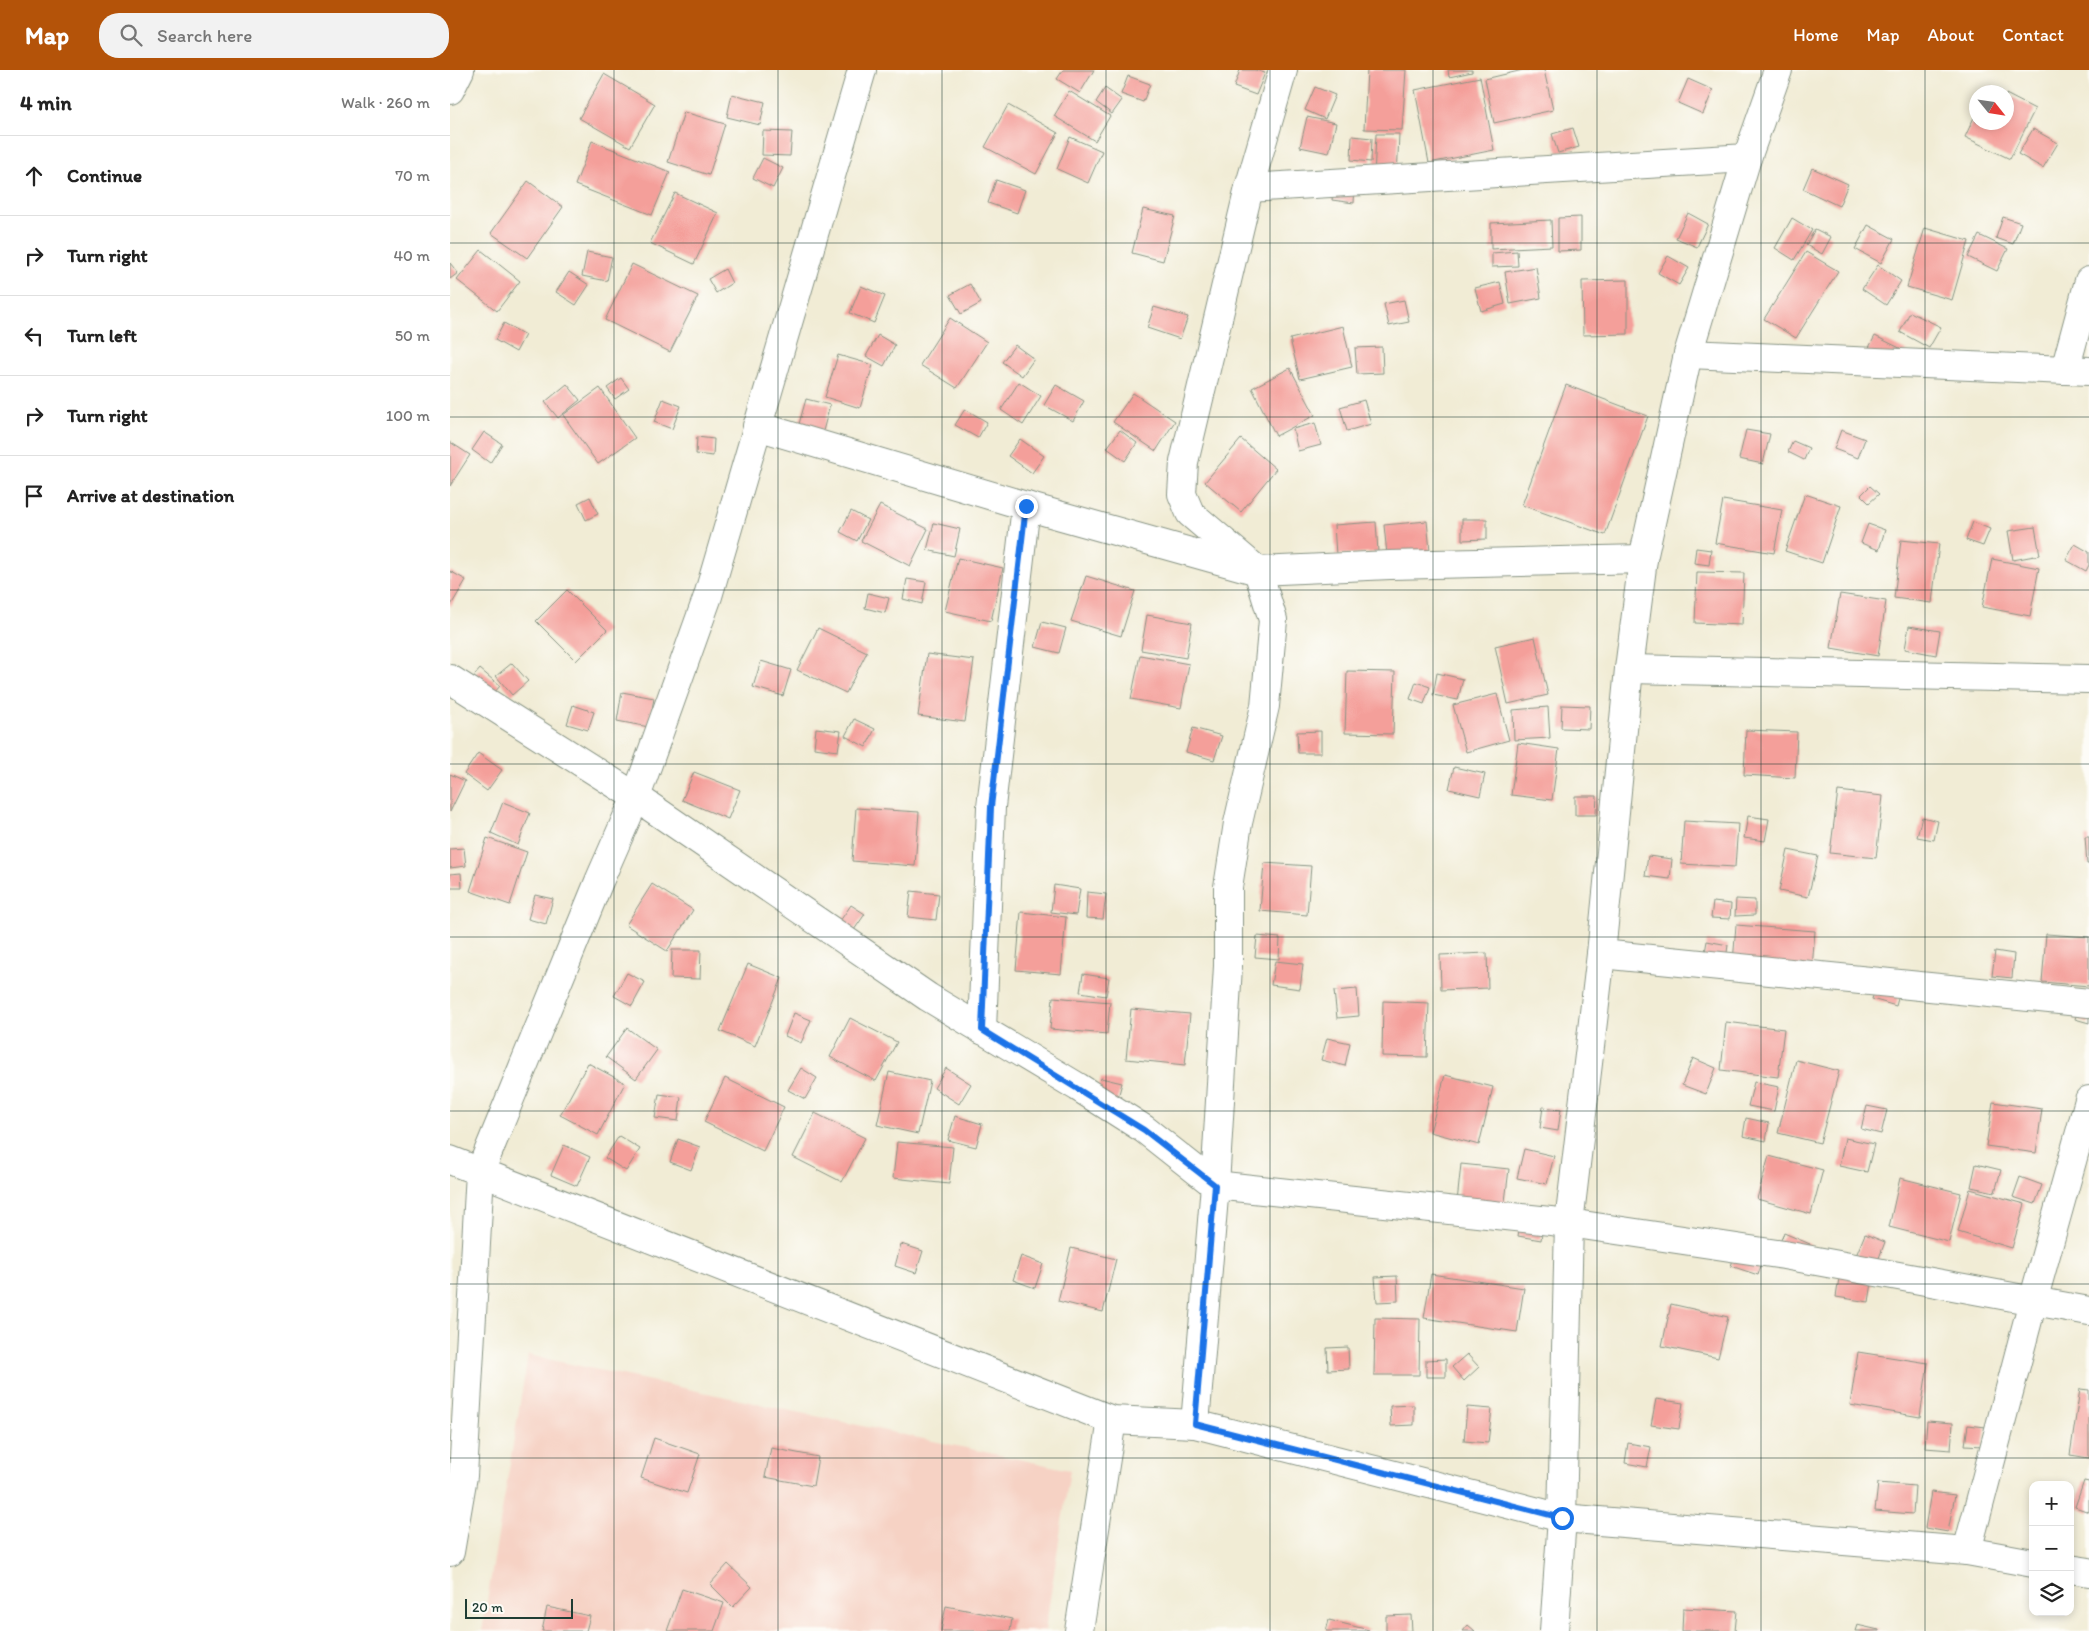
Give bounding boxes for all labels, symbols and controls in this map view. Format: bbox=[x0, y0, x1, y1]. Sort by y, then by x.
search box bbox=[99, 13, 449, 58]
text: Map bbox=[25, 21, 69, 50]
icon: search bbox=[117, 21, 145, 49]
text: Search here bbox=[157, 24, 252, 47]
text: Home bbox=[1793, 24, 1839, 46]
text: Map bbox=[1867, 24, 1900, 46]
text: About bbox=[1928, 24, 1974, 46]
text: Contact bbox=[2002, 24, 2064, 46]
north arrow bbox=[1969, 85, 2014, 130]
text: 4 min bbox=[20, 90, 72, 115]
text: Walk · 260 m bbox=[341, 93, 430, 112]
icon: ahead bbox=[20, 162, 48, 190]
text: Continue bbox=[67, 164, 142, 187]
text: 70 m bbox=[395, 166, 430, 185]
icon: right bbox=[20, 242, 48, 270]
text: Turn right bbox=[67, 244, 148, 267]
text: 40 m bbox=[393, 246, 430, 265]
icon: left bbox=[20, 322, 48, 350]
text: Turn left bbox=[67, 324, 137, 347]
text: 50 m bbox=[395, 326, 430, 345]
icon: right bbox=[20, 402, 48, 430]
text: Turn right bbox=[67, 404, 148, 427]
text: 100 m bbox=[386, 406, 430, 425]
icon: arrive bbox=[20, 482, 48, 510]
text: Arrive at destination bbox=[67, 484, 234, 507]
route end bbox=[1015, 495, 1038, 518]
map controls bbox=[2029, 1481, 2074, 1616]
button: + bbox=[2029, 1481, 2074, 1526]
route start bbox=[1551, 1507, 1574, 1530]
button: − bbox=[2029, 1526, 2074, 1571]
button: layers bbox=[2029, 1571, 2074, 1616]
scale bar bbox=[465, 1596, 572, 1619]
text: 20 m bbox=[472, 1599, 503, 1616]

